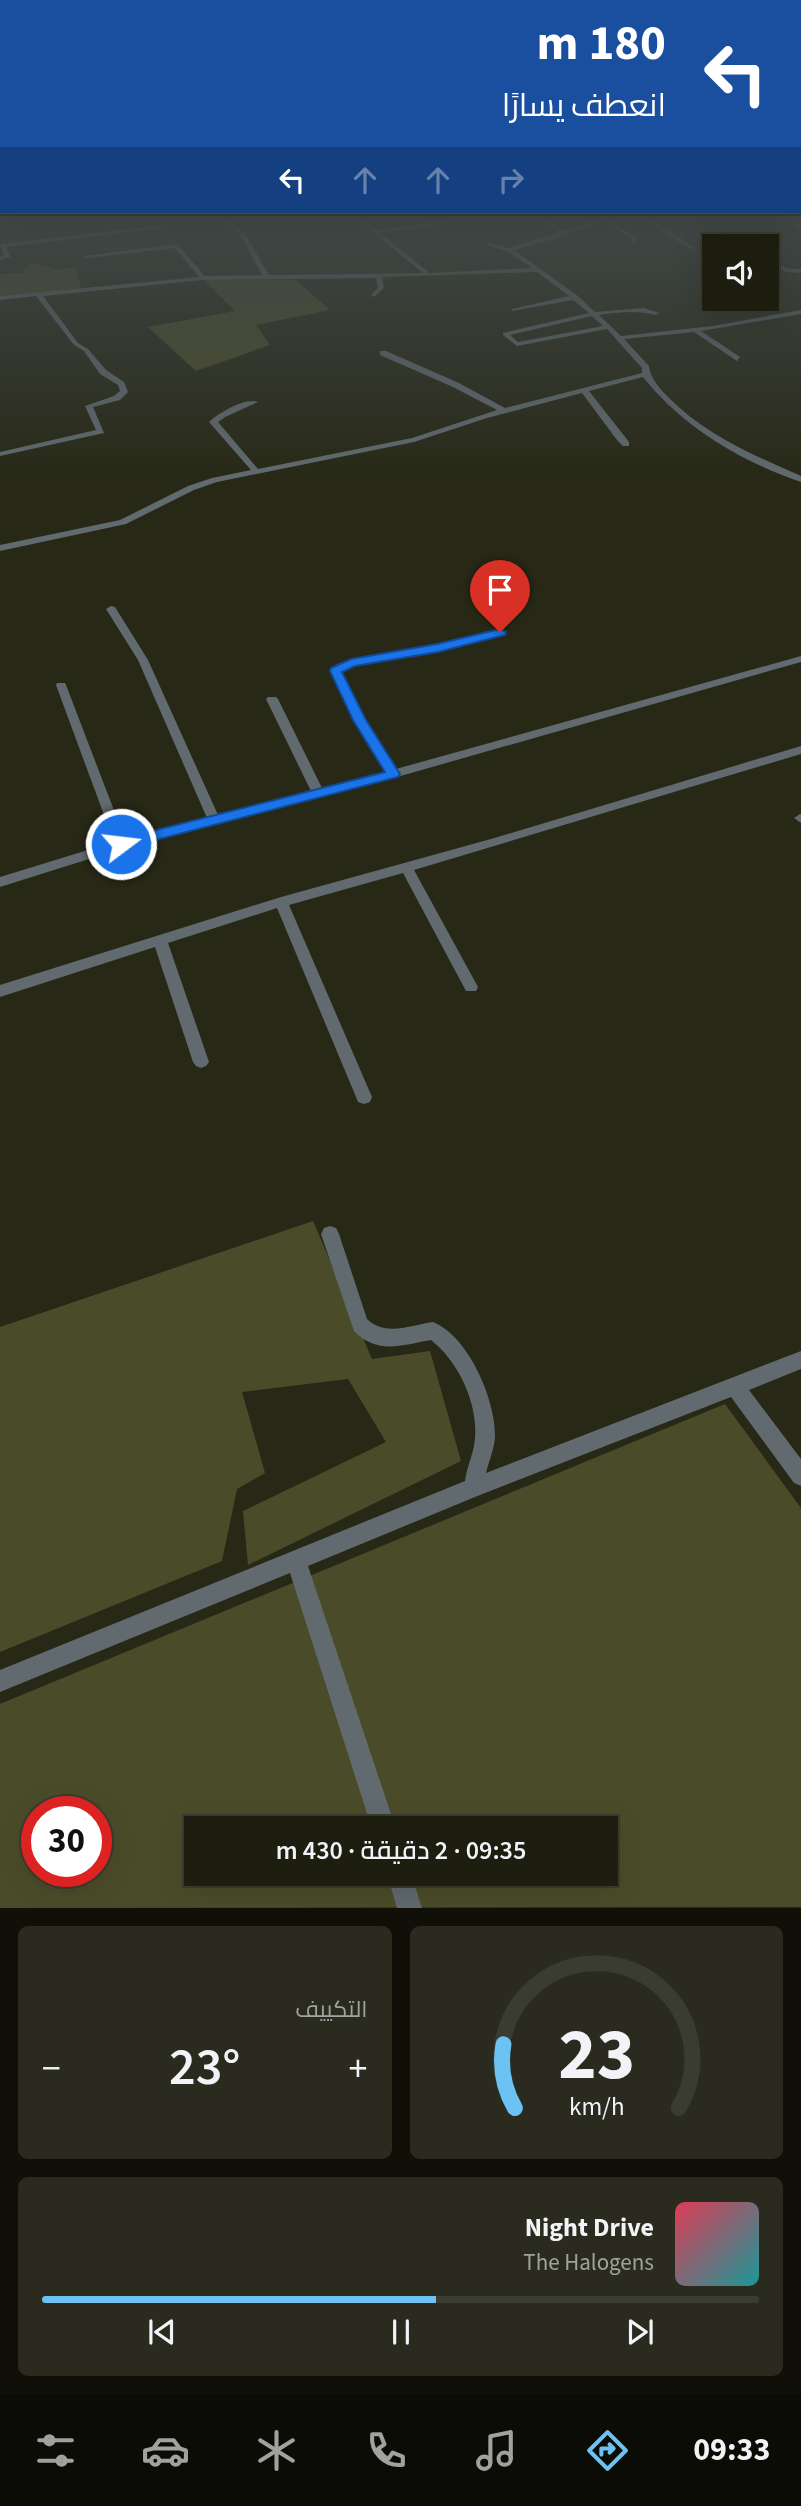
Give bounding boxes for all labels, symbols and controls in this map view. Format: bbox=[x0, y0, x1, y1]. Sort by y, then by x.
text: 180 m bbox=[537, 9, 666, 79]
icon: left bbox=[690, 28, 781, 119]
text: انعطف يسارًا bbox=[502, 83, 666, 129]
icon: left bbox=[273, 161, 311, 199]
icon: ahead bbox=[346, 161, 384, 199]
icon: ahead bbox=[419, 161, 457, 199]
icon: right bbox=[492, 161, 530, 199]
map controls bbox=[702, 234, 779, 311]
button: sound bbox=[702, 234, 779, 311]
pin bbox=[470, 560, 530, 632]
icon: arrive bbox=[481, 571, 519, 609]
position arrow bbox=[84, 807, 158, 881]
speed limit sign: 30 bbox=[21, 1796, 112, 1887]
text: 09:35 · 2 دقيقة · 430 m bbox=[276, 1832, 526, 1869]
text: التكييف bbox=[295, 1993, 368, 2026]
text: 23 bbox=[558, 2004, 635, 2108]
text: 23° bbox=[169, 2031, 240, 2105]
text: − bbox=[42, 2042, 61, 2096]
text: + bbox=[349, 2042, 367, 2096]
text: km/h bbox=[569, 2089, 624, 2125]
text: Night Drive bbox=[525, 2209, 654, 2246]
text: The Halogens bbox=[523, 2246, 654, 2279]
icon: previous bbox=[143, 2313, 181, 2351]
icon: pause bbox=[382, 2313, 420, 2351]
icon: next bbox=[621, 2313, 659, 2351]
icon: filters bbox=[31, 2426, 80, 2475]
icon: car bbox=[141, 2426, 190, 2475]
icon: climate bbox=[252, 2426, 301, 2475]
icon: phone bbox=[362, 2426, 411, 2475]
icon: music bbox=[472, 2426, 521, 2475]
icon: directions bbox=[583, 2426, 632, 2475]
text: 09:33 bbox=[693, 2427, 770, 2473]

